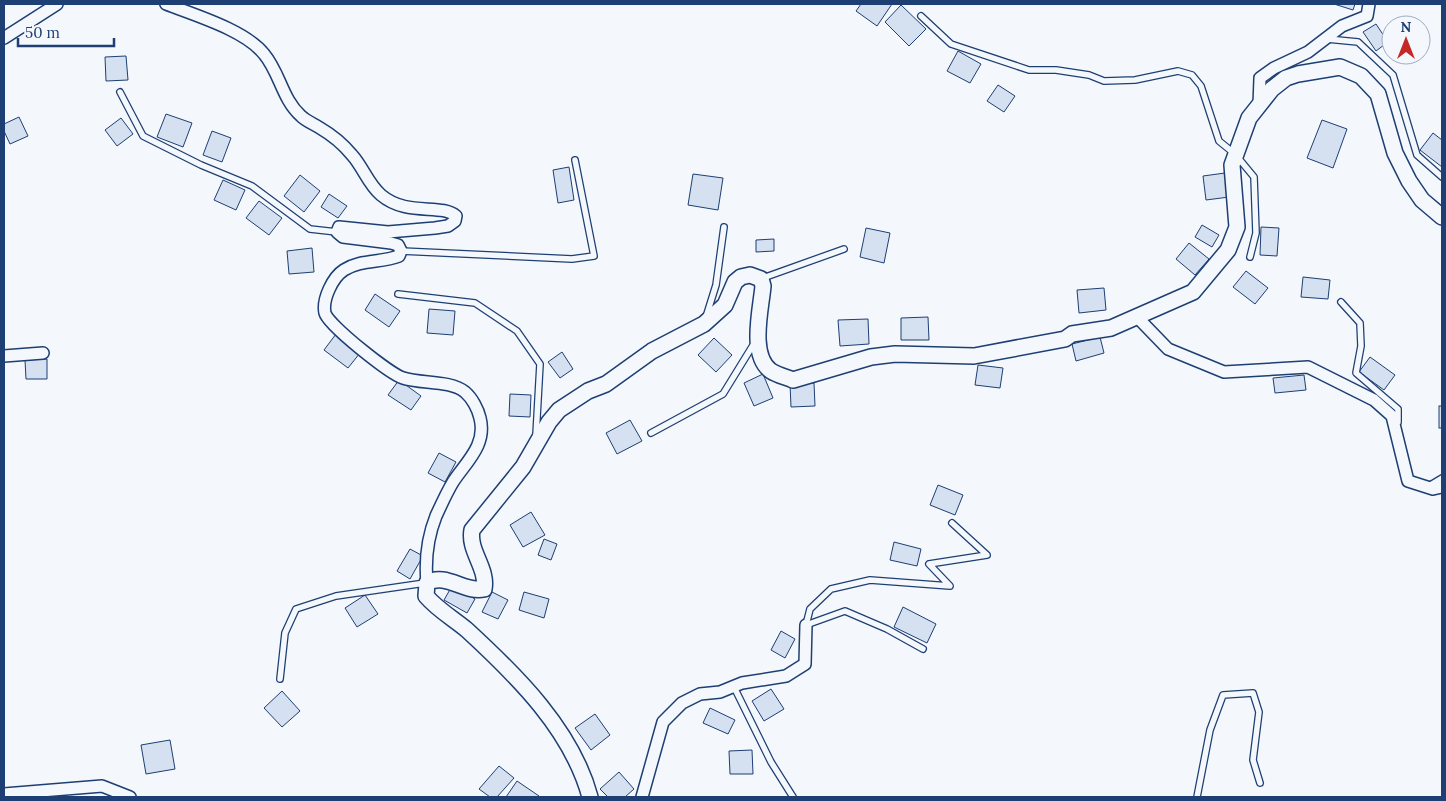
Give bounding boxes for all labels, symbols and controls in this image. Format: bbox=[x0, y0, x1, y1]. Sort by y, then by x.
scale bar bbox=[18, 15, 114, 47]
north arrow bbox=[1381, 15, 1431, 65]
text: N bbox=[1401, 18, 1412, 36]
text: 50 m bbox=[25, 23, 60, 42]

